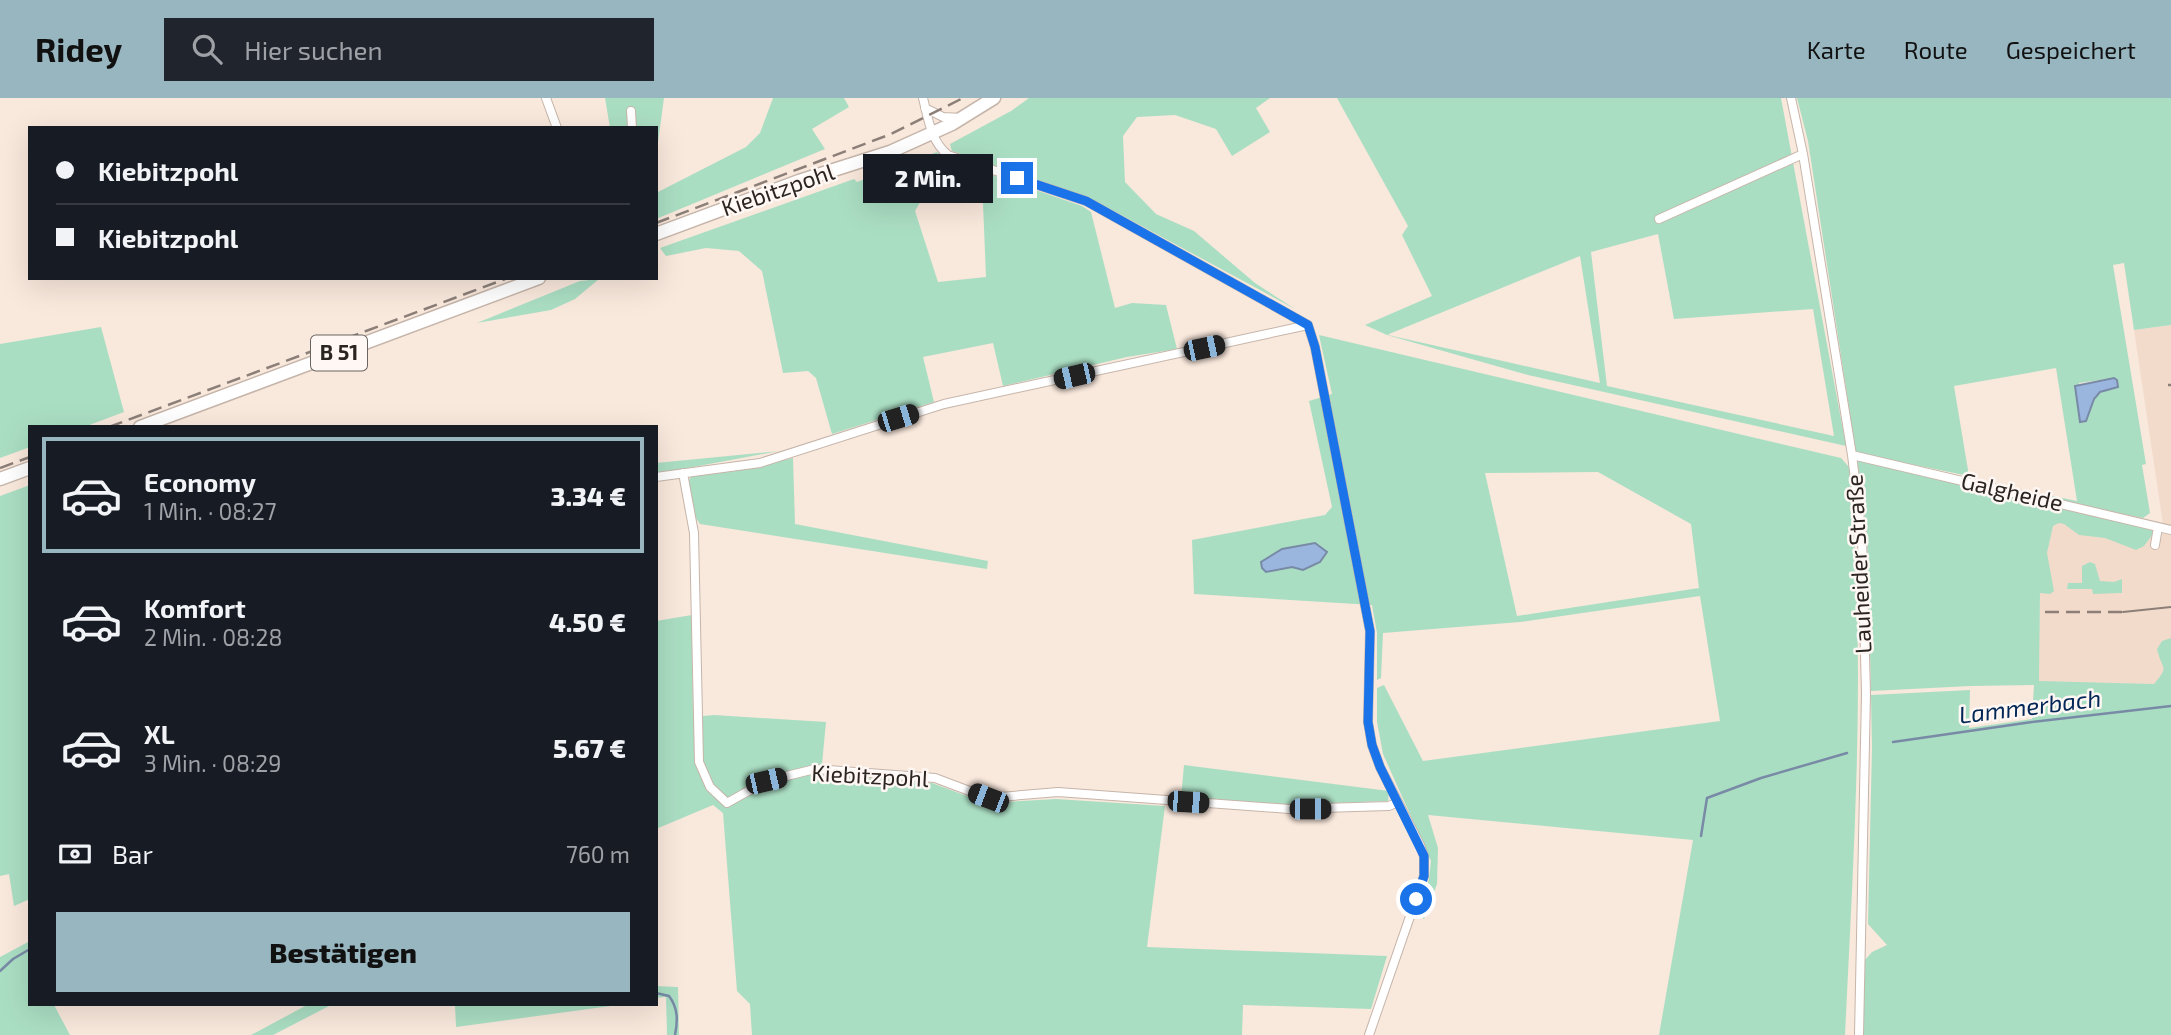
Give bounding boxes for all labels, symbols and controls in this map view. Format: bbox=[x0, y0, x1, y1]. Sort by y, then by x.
search box bbox=[164, 18, 654, 81]
text: Ridey bbox=[35, 29, 122, 69]
icon: search bbox=[188, 30, 226, 68]
text: Hier suchen bbox=[244, 34, 383, 65]
text: Karte bbox=[1807, 35, 1866, 64]
text: Route bbox=[1904, 35, 1968, 64]
text: Gespeichert bbox=[2006, 35, 2136, 64]
callout: 2 Min. bbox=[863, 154, 992, 202]
text: Kiebitzpohl bbox=[98, 155, 238, 186]
street label: Kiebitzpohl bbox=[718, 157, 838, 221]
route end bbox=[1001, 162, 1033, 194]
text: 2 Min. bbox=[895, 164, 961, 192]
text: Kiebitzpohl bbox=[98, 222, 238, 253]
car bbox=[1182, 333, 1227, 363]
road number: B 51 bbox=[311, 336, 367, 370]
car bbox=[1052, 361, 1097, 391]
car bbox=[875, 402, 922, 434]
icon: car bbox=[60, 464, 123, 527]
text: Economy bbox=[144, 466, 256, 497]
street label: Galgheide bbox=[1959, 466, 2066, 516]
street label: Lauheider Straße bbox=[1839, 474, 1877, 654]
text: 3.34 € bbox=[551, 480, 626, 511]
text: 1 Min. · 08:27 bbox=[144, 497, 276, 525]
icon: car bbox=[60, 590, 123, 653]
text: Komfort bbox=[144, 592, 246, 623]
text: 4.50 € bbox=[549, 606, 626, 637]
text: 2 Min. · 08:28 bbox=[144, 623, 282, 651]
water label: Lammerbach bbox=[1957, 682, 2103, 729]
icon: car bbox=[60, 716, 123, 779]
text: XL bbox=[144, 718, 175, 749]
text: 5.67 € bbox=[553, 732, 626, 763]
text: 3 Min. · 08:29 bbox=[144, 749, 281, 777]
street label: Kiebitzpohl bbox=[811, 758, 930, 792]
car bbox=[744, 766, 789, 796]
car bbox=[965, 781, 1012, 815]
car bbox=[1167, 790, 1210, 814]
car bbox=[1290, 799, 1332, 820]
icon: cash bbox=[56, 835, 94, 873]
text: Bar bbox=[112, 838, 153, 869]
text: 760 m bbox=[566, 840, 630, 868]
route start bbox=[1400, 883, 1432, 915]
button: Bestätigen bbox=[56, 912, 630, 992]

